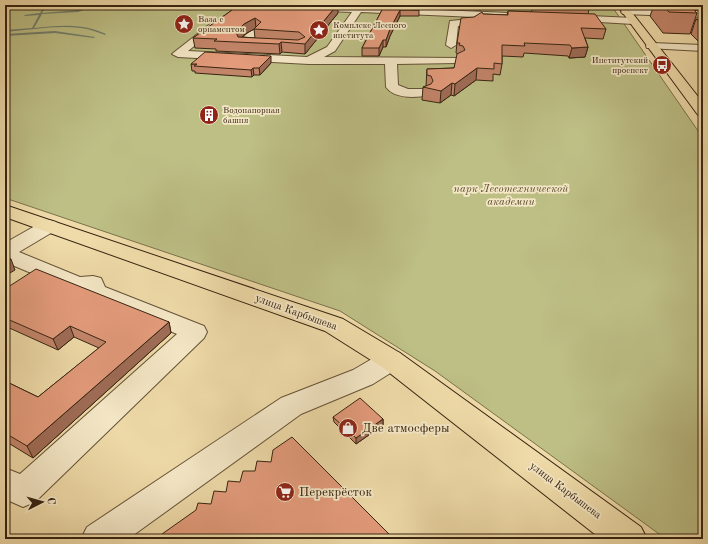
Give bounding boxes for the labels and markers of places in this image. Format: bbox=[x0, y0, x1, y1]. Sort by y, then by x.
place icon: Ваза с орнаментом bbox=[173, 13, 195, 35]
place label: Ваза с орнаментом bbox=[198, 15, 245, 34]
place icon: Комплекс Лесного института bbox=[308, 19, 330, 41]
place label: Комплекс Лесного института bbox=[333, 21, 407, 40]
bus stop icon: Институтский проспект bbox=[651, 54, 673, 76]
place label: Институтский проспект bbox=[592, 56, 648, 75]
building icon: Водонапорная башня bbox=[198, 104, 220, 126]
place label: Водонапорная башня bbox=[223, 106, 280, 125]
shop icon: Две атмосферы bbox=[337, 417, 359, 439]
place label: Две атмосферы bbox=[362, 422, 450, 435]
supermarket icon: Перекрёсток bbox=[274, 481, 296, 503]
place label: Перекрёсток bbox=[299, 486, 372, 499]

